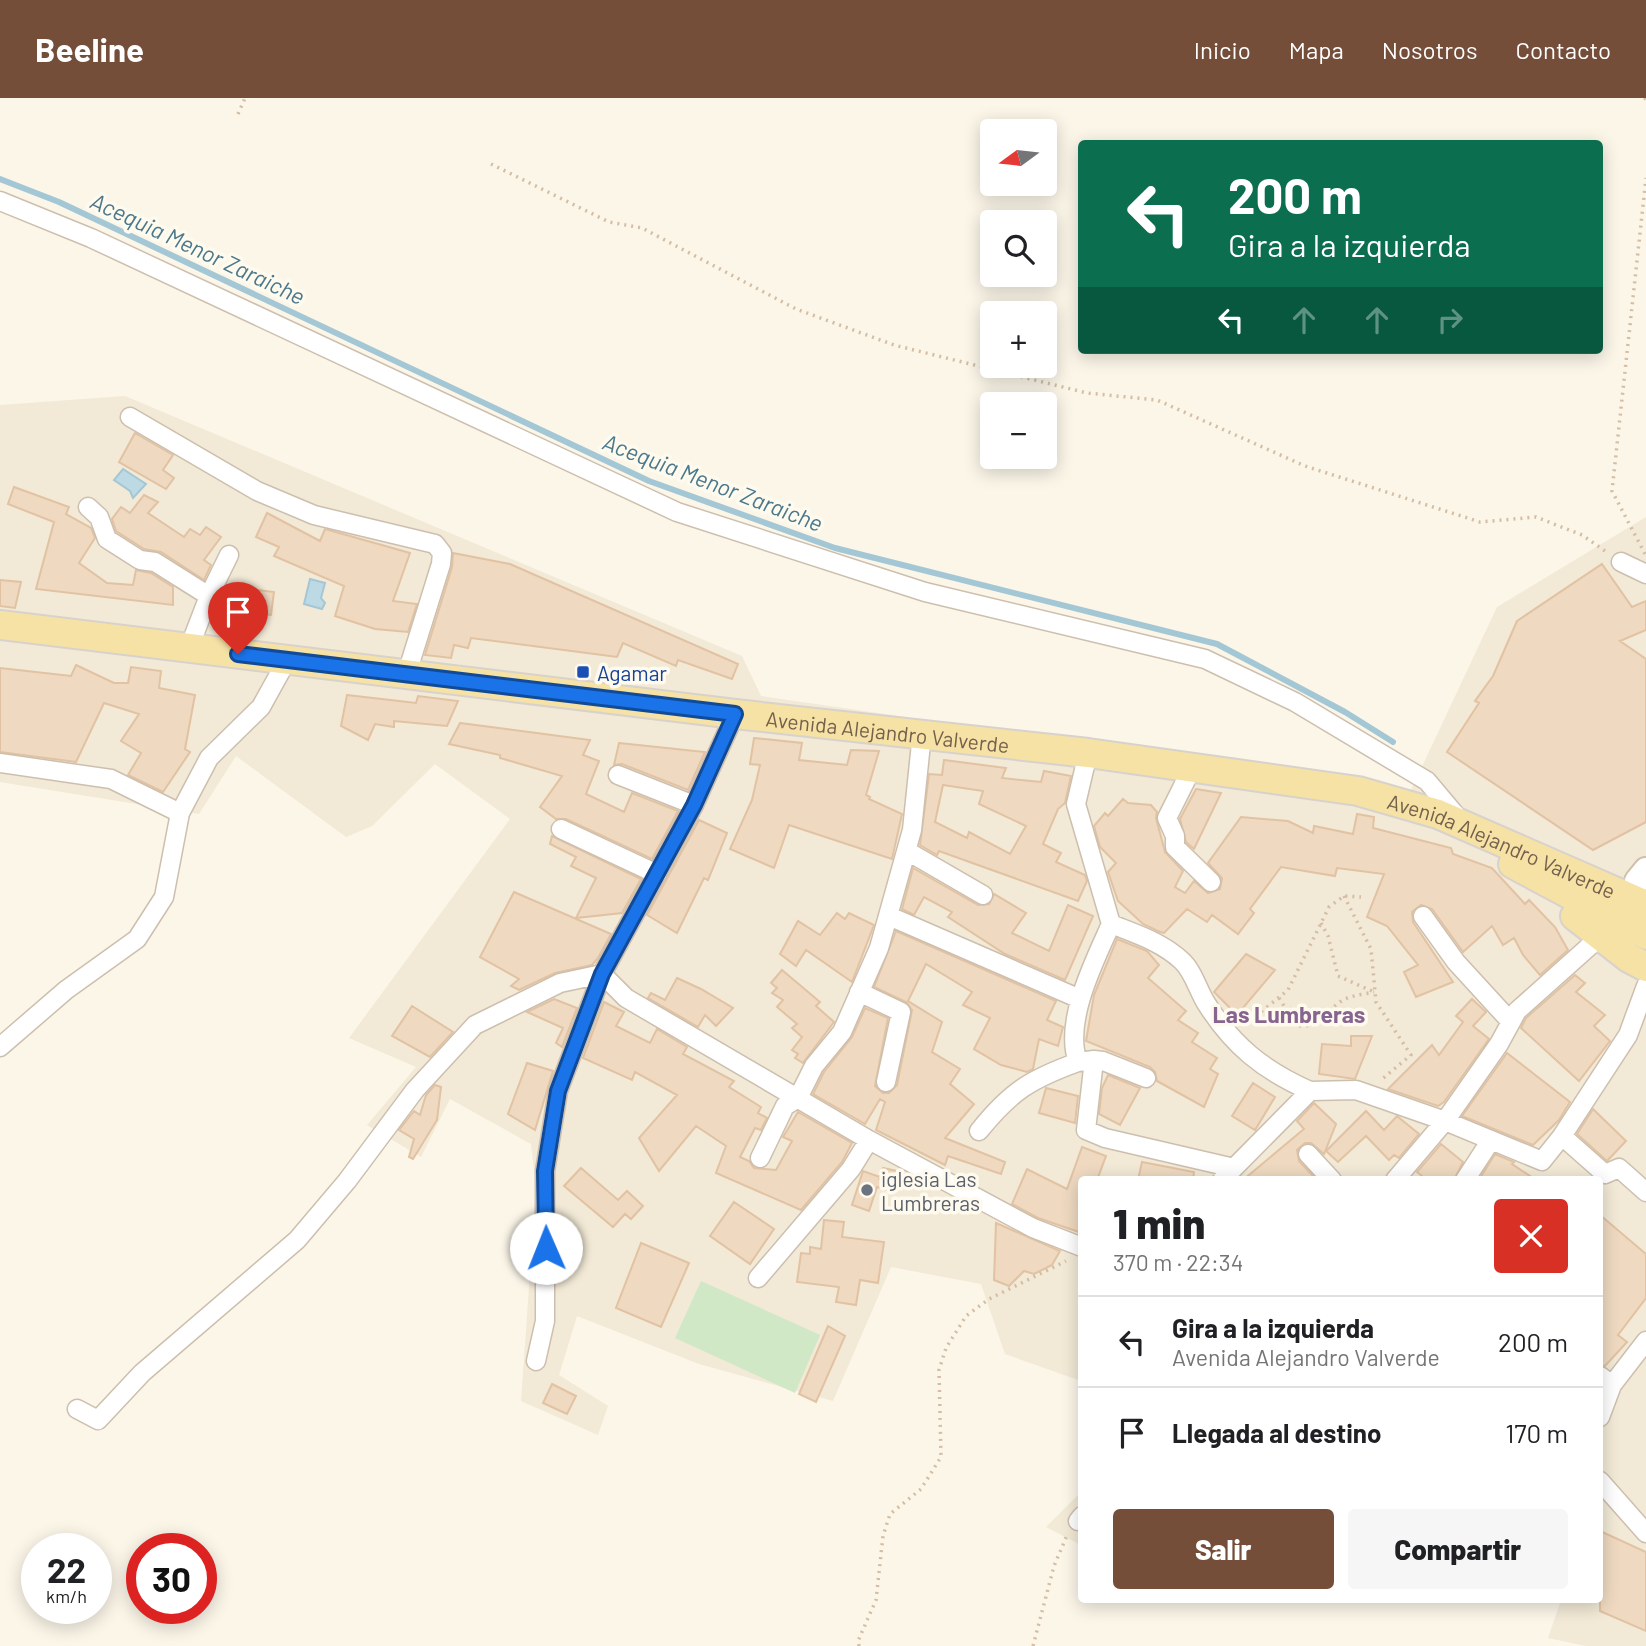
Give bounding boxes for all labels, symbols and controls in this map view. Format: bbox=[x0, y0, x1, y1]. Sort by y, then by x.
text: Beeline bbox=[35, 29, 144, 69]
text: Inicio bbox=[1194, 35, 1251, 64]
text: Mapa bbox=[1289, 35, 1344, 64]
text: Nosotros bbox=[1382, 35, 1478, 64]
text: Contacto bbox=[1516, 35, 1611, 64]
north arrow bbox=[980, 119, 1057, 196]
map controls bbox=[980, 119, 1057, 469]
text: 200 m bbox=[1228, 165, 1362, 224]
icon: left bbox=[1113, 168, 1204, 259]
water label: Acequia Menor Zaraiche bbox=[86, 186, 310, 310]
button: search bbox=[980, 210, 1057, 287]
text: Gira a la izquierda bbox=[1228, 225, 1471, 263]
button: + bbox=[980, 301, 1057, 378]
icon: left bbox=[1212, 301, 1250, 339]
icon: ahead bbox=[1285, 301, 1323, 339]
icon: ahead bbox=[1358, 301, 1396, 339]
icon: right bbox=[1431, 301, 1469, 339]
button: − bbox=[980, 392, 1057, 469]
water label: Acequia Menor Zaraiche bbox=[599, 427, 827, 537]
pin bbox=[208, 582, 268, 654]
icon: arrive bbox=[219, 593, 257, 631]
place label: Agamar bbox=[597, 660, 667, 685]
marker: Agamar bbox=[575, 664, 591, 680]
street label: Avenida Alejandro Valverde bbox=[765, 705, 1011, 757]
street label: Avenida Alejandro Valverde bbox=[1385, 788, 1620, 903]
district label: Las Lumbreras bbox=[1213, 1000, 1365, 1028]
place label: iglesia Las Lumbreras bbox=[881, 1166, 980, 1215]
marker: iglesia Las Lumbreras bbox=[859, 1182, 875, 1198]
text: 1 min bbox=[1113, 1197, 1205, 1247]
button: close bbox=[1494, 1199, 1568, 1273]
position arrow bbox=[509, 1211, 583, 1285]
text: 370 m · 22:34 bbox=[1113, 1248, 1243, 1276]
text: Gira a la izquierda bbox=[1172, 1312, 1374, 1343]
icon: left bbox=[1113, 1323, 1151, 1361]
text: 200 m bbox=[1498, 1326, 1568, 1357]
text: Avenida Alejandro Valverde bbox=[1172, 1343, 1440, 1371]
icon: arrive bbox=[1113, 1414, 1151, 1452]
text: Llegada al destino bbox=[1172, 1417, 1381, 1448]
text: 170 m bbox=[1505, 1417, 1568, 1448]
button: Salir bbox=[1113, 1509, 1334, 1589]
button: Compartir bbox=[1348, 1509, 1568, 1589]
speed limit sign: 30 bbox=[126, 1533, 217, 1624]
text: 22 bbox=[47, 1548, 86, 1590]
text: km/h bbox=[46, 1585, 87, 1607]

